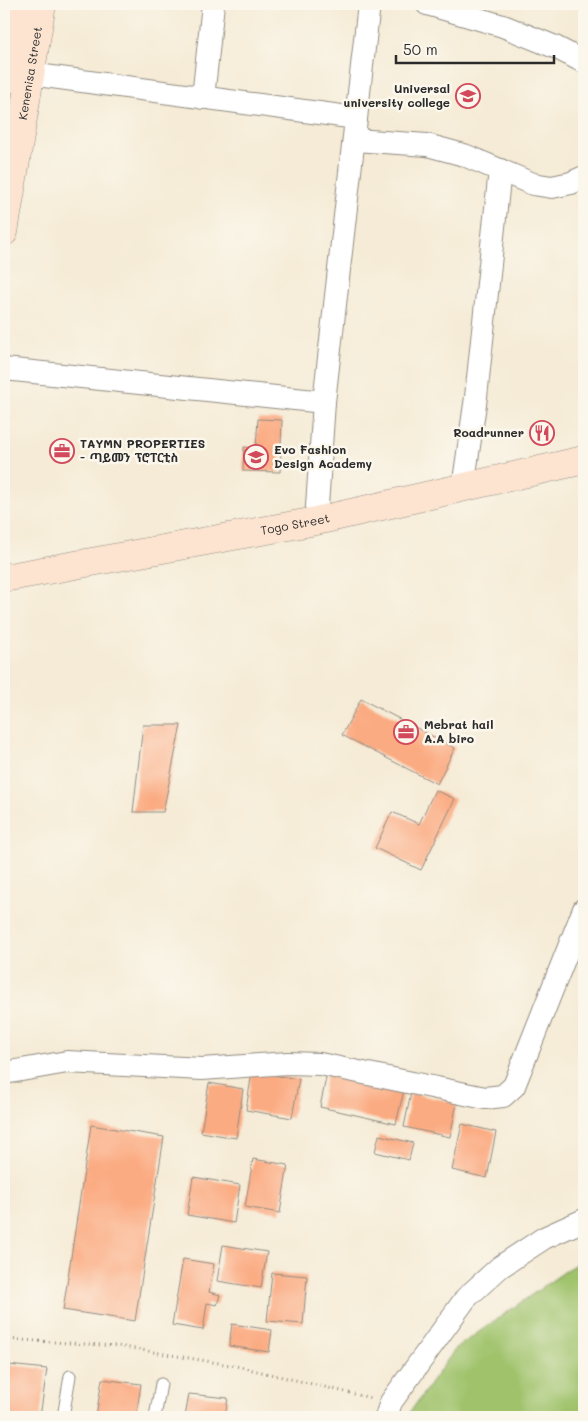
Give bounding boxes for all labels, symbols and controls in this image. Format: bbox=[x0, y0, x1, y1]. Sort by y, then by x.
street label: Kenenisa Street bbox=[14, 25, 45, 121]
scale bar bbox=[396, 32, 553, 64]
text: 50 m bbox=[403, 39, 438, 59]
place label: Universal university college bbox=[344, 80, 450, 110]
school or university icon: Universal university college bbox=[455, 83, 481, 109]
restaurant icon: Roadrunner bbox=[529, 420, 555, 446]
place label: Roadrunner bbox=[453, 424, 524, 440]
place label: TAYMN PROPERTIES - ጣይመን ፕሮፐርቲስ bbox=[80, 435, 205, 465]
office icon: TAYMN PROPERTIES - ጣይመን ፕሮፐርቲስ bbox=[49, 438, 75, 464]
place label: Evo Fashion Design Academy bbox=[274, 441, 372, 471]
school or university icon: Evo Fashion Design Academy bbox=[243, 444, 269, 470]
street label: Togo Street bbox=[259, 509, 331, 538]
place label: Mebrat hail A.A biro bbox=[424, 716, 493, 746]
office icon: Mebrat hail A.A biro bbox=[393, 719, 419, 745]

